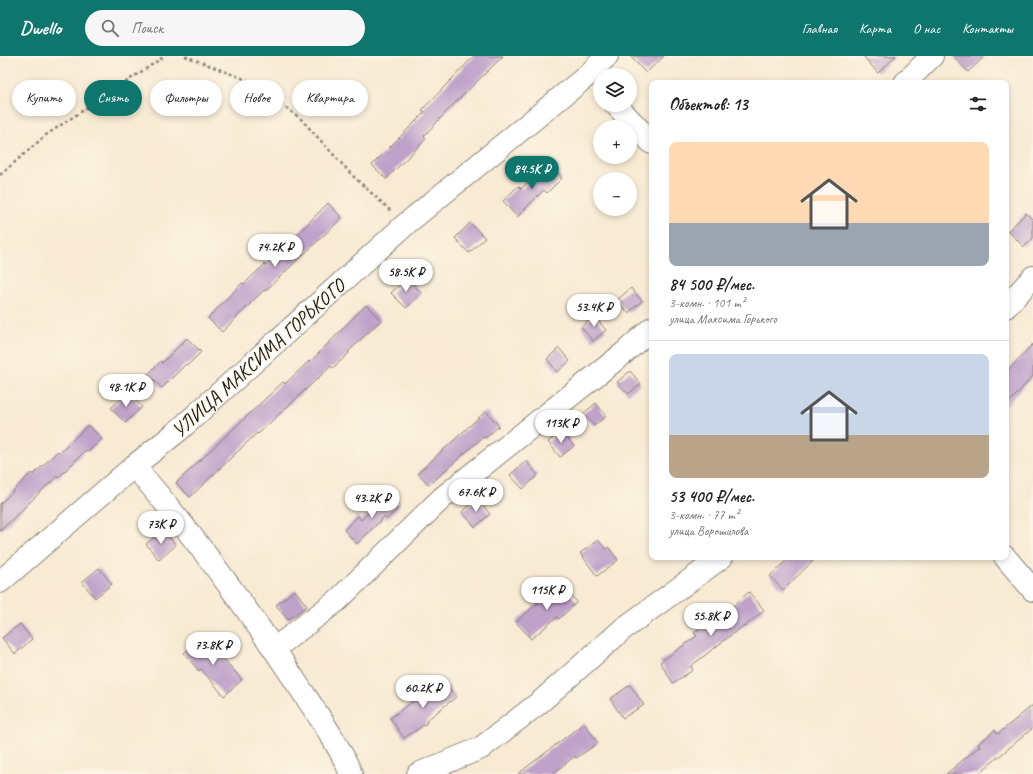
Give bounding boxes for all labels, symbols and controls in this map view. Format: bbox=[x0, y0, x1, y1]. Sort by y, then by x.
search box bbox=[85, 10, 365, 46]
text: Dwello bbox=[20, 16, 61, 40]
icon: search bbox=[99, 17, 121, 39]
text: Поиск bbox=[131, 19, 163, 38]
text: Главная bbox=[802, 20, 837, 37]
text: Карта bbox=[859, 20, 891, 37]
text: О нас bbox=[913, 20, 940, 37]
text: Контакты bbox=[962, 20, 1013, 37]
map controls bbox=[593, 68, 637, 216]
button: layers bbox=[593, 68, 637, 112]
chip: Купить bbox=[12, 80, 76, 116]
chip: Снять bbox=[84, 80, 142, 116]
chip: Фильтры bbox=[150, 80, 222, 116]
chip: Новое bbox=[230, 80, 284, 116]
chip: Квартира bbox=[292, 80, 368, 116]
icon: filters bbox=[967, 93, 989, 115]
text: Объектов: 13 bbox=[669, 94, 748, 115]
button: + bbox=[593, 120, 637, 164]
pin: 84.5K ₽ bbox=[495, 156, 569, 190]
text: 84.5K ₽ bbox=[514, 161, 550, 177]
icon: home bbox=[793, 168, 865, 240]
button: − bbox=[593, 172, 637, 216]
pin: 74.2K ₽ bbox=[238, 234, 312, 268]
text: 74.2K ₽ bbox=[257, 239, 293, 255]
pin: 58.5K ₽ bbox=[369, 259, 443, 293]
text: 58.5K ₽ bbox=[388, 264, 424, 280]
street label: УЛИЦА МАКСИМА ГОРЬКОГО bbox=[166, 272, 352, 443]
text: 84 500 ₽/мес. bbox=[669, 274, 754, 295]
pin: 53.4K ₽ bbox=[557, 294, 631, 328]
text: 3-комн. · 101 m² bbox=[669, 295, 745, 311]
text: 53.4K ₽ bbox=[576, 299, 612, 315]
text: улица Максима Горького bbox=[669, 311, 777, 327]
pin: 48.1K ₽ bbox=[89, 374, 163, 408]
text: 48.1K ₽ bbox=[108, 379, 144, 395]
icon: home bbox=[793, 380, 865, 452]
pin: 113K ₽ bbox=[528, 410, 594, 444]
text: 113K ₽ bbox=[544, 415, 578, 431]
pin: 67.6K ₽ bbox=[439, 479, 513, 513]
text: 67.6K ₽ bbox=[457, 484, 495, 500]
pin: 43.2K ₽ bbox=[335, 485, 409, 519]
text: 53 400 ₽/мес. bbox=[669, 486, 754, 507]
text: 43.2K ₽ bbox=[354, 490, 390, 506]
text: 3-комн. · 77 m² bbox=[669, 507, 739, 523]
pin: 73K ₽ bbox=[133, 511, 189, 545]
text: 73K ₽ bbox=[147, 516, 175, 532]
text: улица Ворошилова bbox=[669, 523, 748, 539]
pin: 115K ₽ bbox=[514, 577, 580, 611]
text: 115K ₽ bbox=[530, 582, 564, 598]
pin: 55.8K ₽ bbox=[674, 603, 748, 637]
text: 55.8K ₽ bbox=[693, 608, 729, 624]
pin: 73.8K ₽ bbox=[176, 632, 250, 666]
text: 73.8K ₽ bbox=[195, 637, 231, 653]
pin: 60.2K ₽ bbox=[386, 675, 460, 709]
text: 60.2K ₽ bbox=[405, 680, 441, 696]

